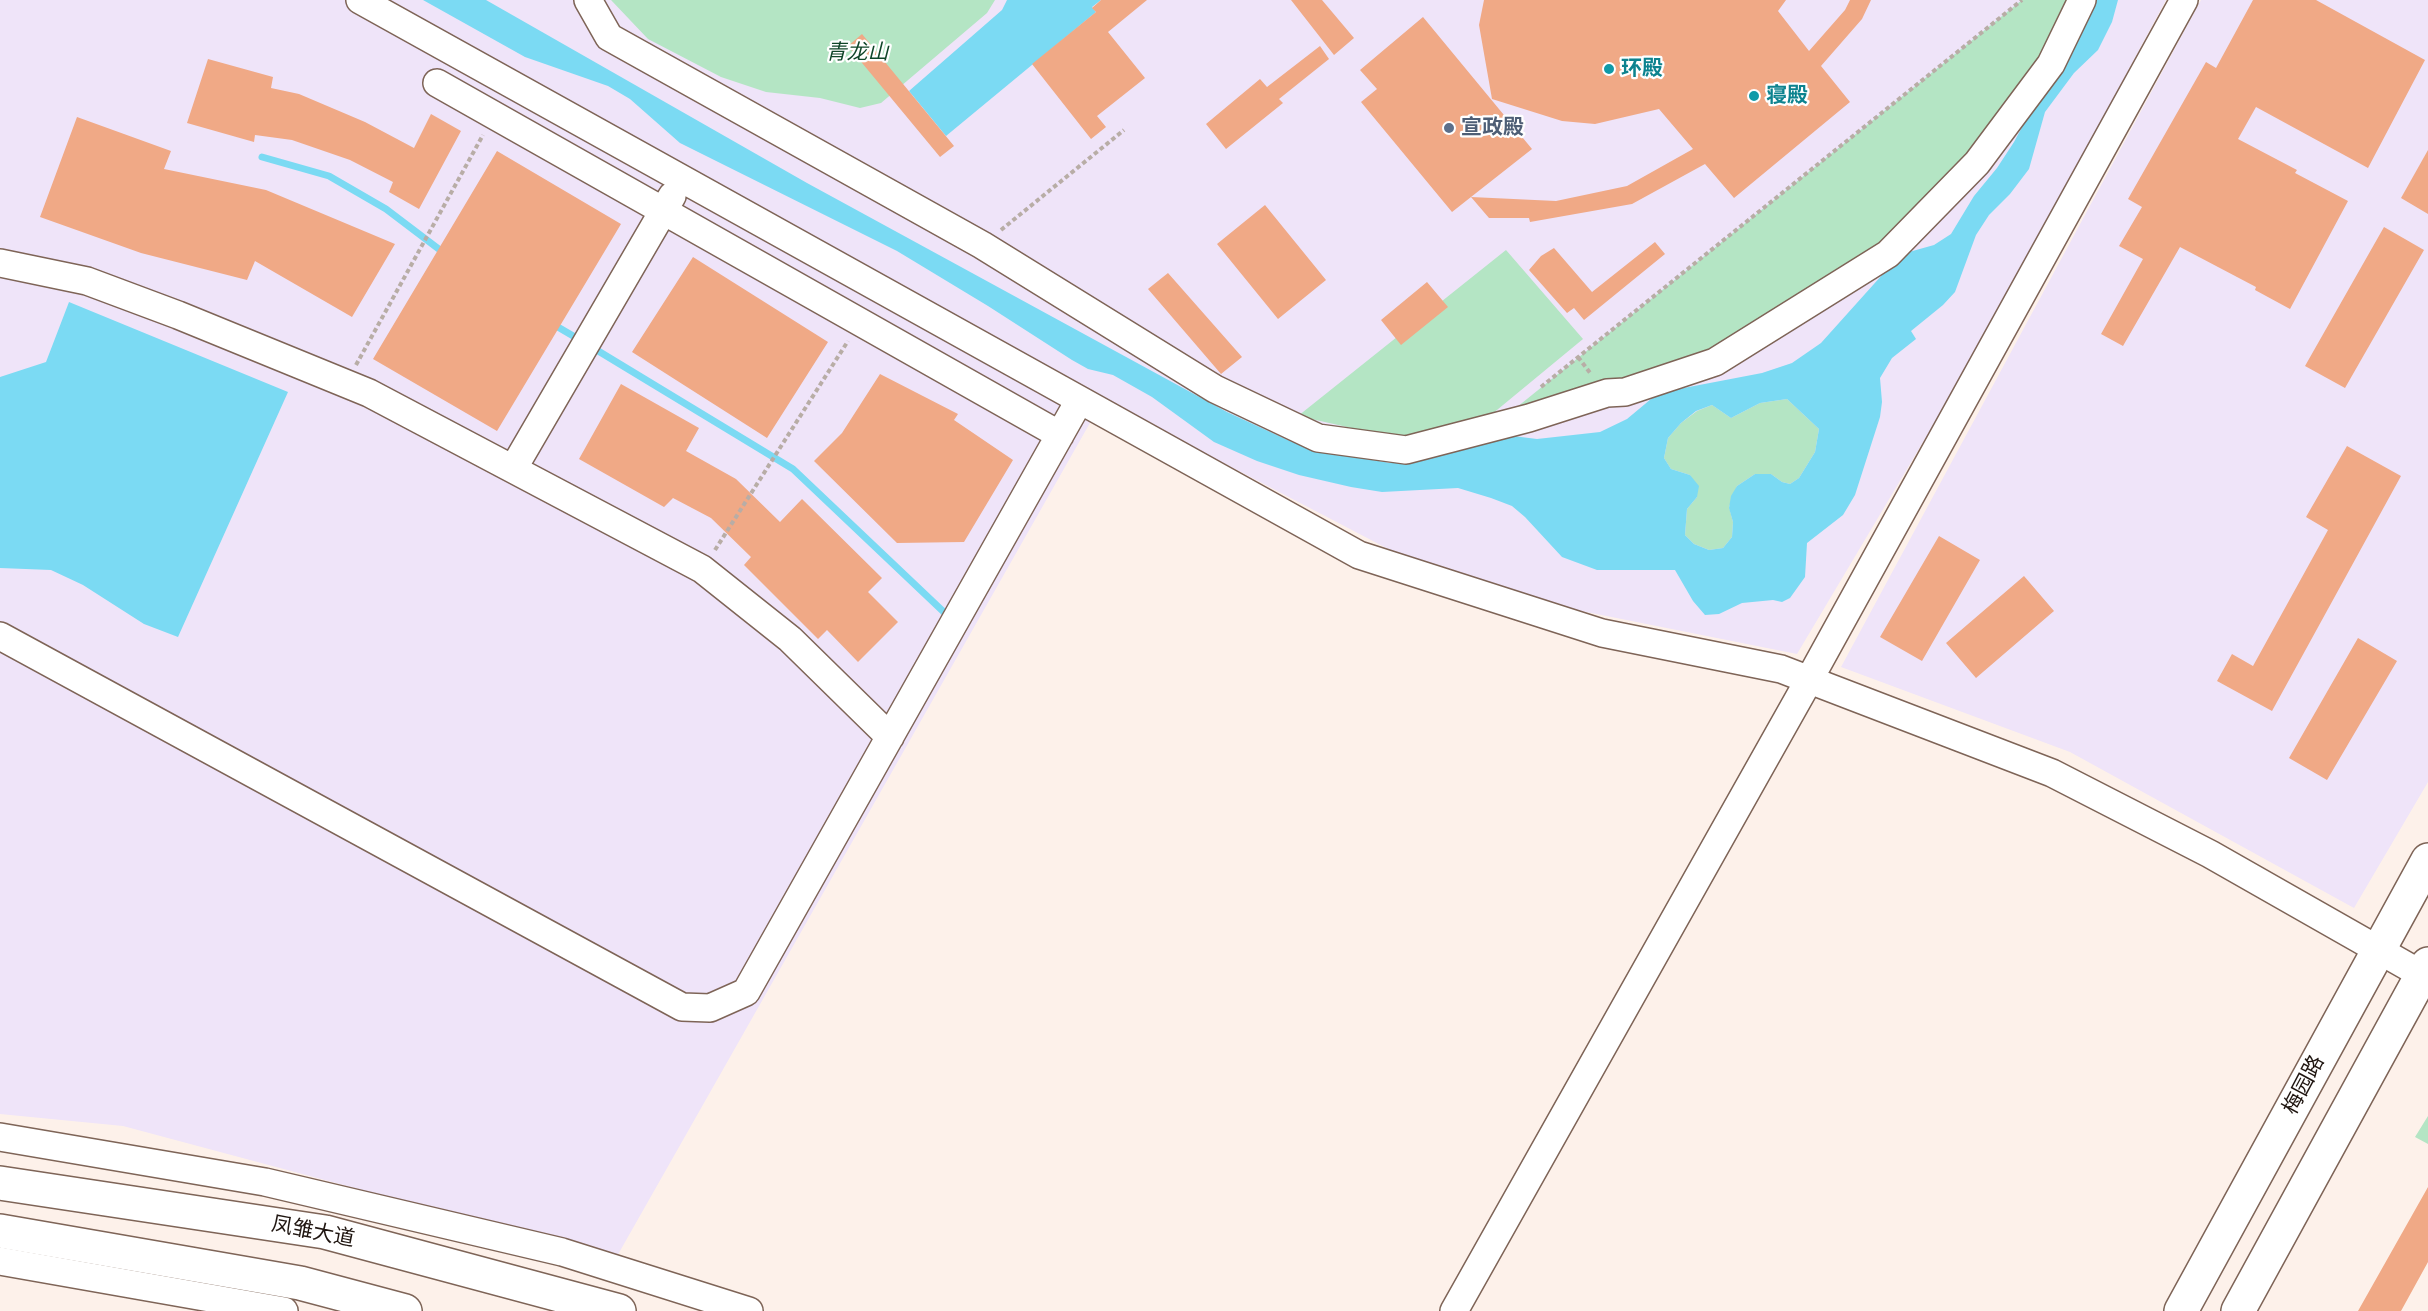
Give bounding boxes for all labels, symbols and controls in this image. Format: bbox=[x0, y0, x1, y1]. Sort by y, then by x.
park label: 青龙山 bbox=[826, 40, 888, 66]
place label: 环殿 bbox=[1621, 56, 1663, 82]
marker: 环殿 bbox=[1602, 62, 1616, 76]
place label: 寝殿 bbox=[1766, 83, 1808, 109]
marker: 寝殿 bbox=[1747, 89, 1761, 103]
place label: 宣政殿 bbox=[1461, 115, 1524, 141]
marker: 宣政殿 bbox=[1442, 121, 1456, 135]
street label: 梅园路 bbox=[2278, 1051, 2330, 1119]
street label: 凤雏大道 bbox=[269, 1212, 357, 1252]

